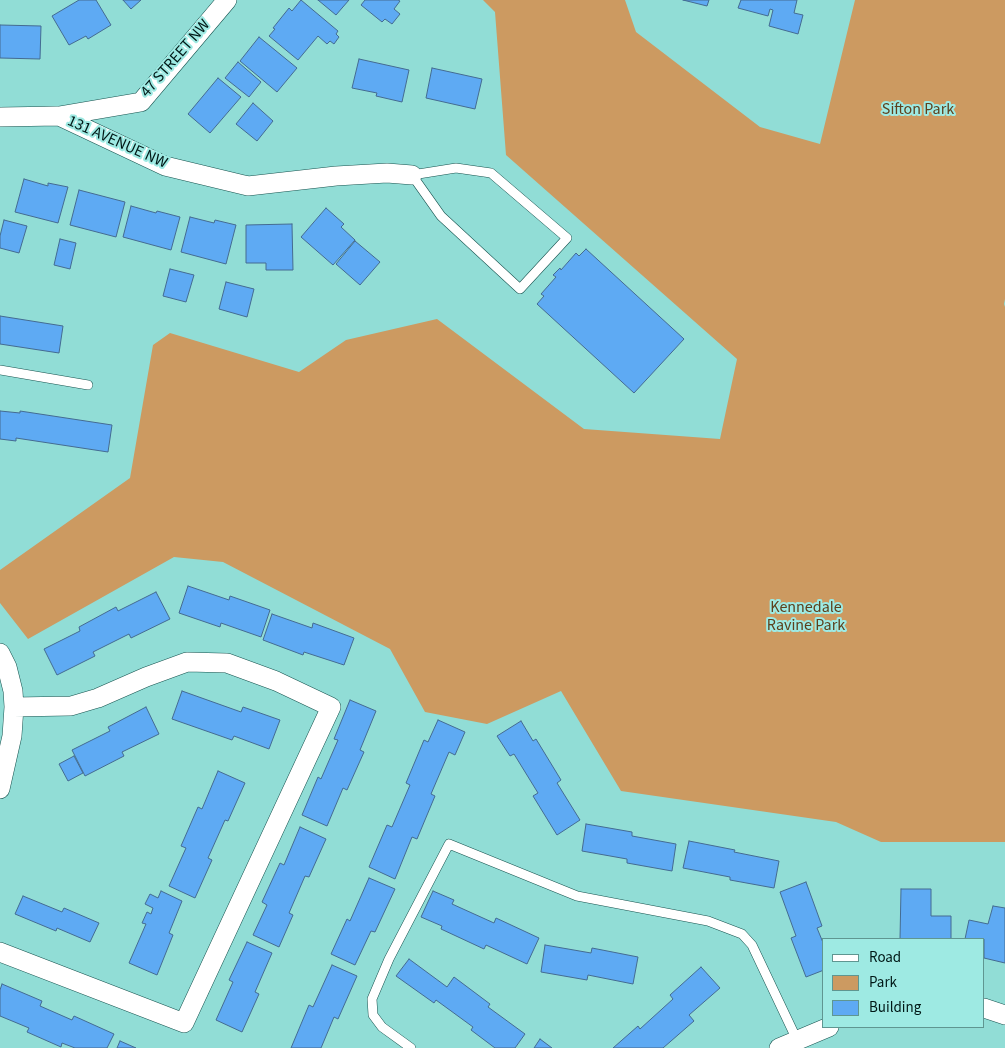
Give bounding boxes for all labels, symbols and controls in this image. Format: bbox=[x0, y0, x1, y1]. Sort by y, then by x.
street label: 47 STREET NW bbox=[137, 16, 215, 102]
park label: Sifton Park bbox=[882, 100, 954, 120]
street label: 131 AVENUE NW bbox=[64, 112, 170, 174]
park label: Kennedale Ravine Park bbox=[767, 598, 845, 636]
legend bbox=[822, 938, 985, 1028]
text: Road bbox=[869, 947, 901, 968]
text: Park bbox=[869, 972, 897, 993]
text: Building bbox=[869, 997, 921, 1018]

